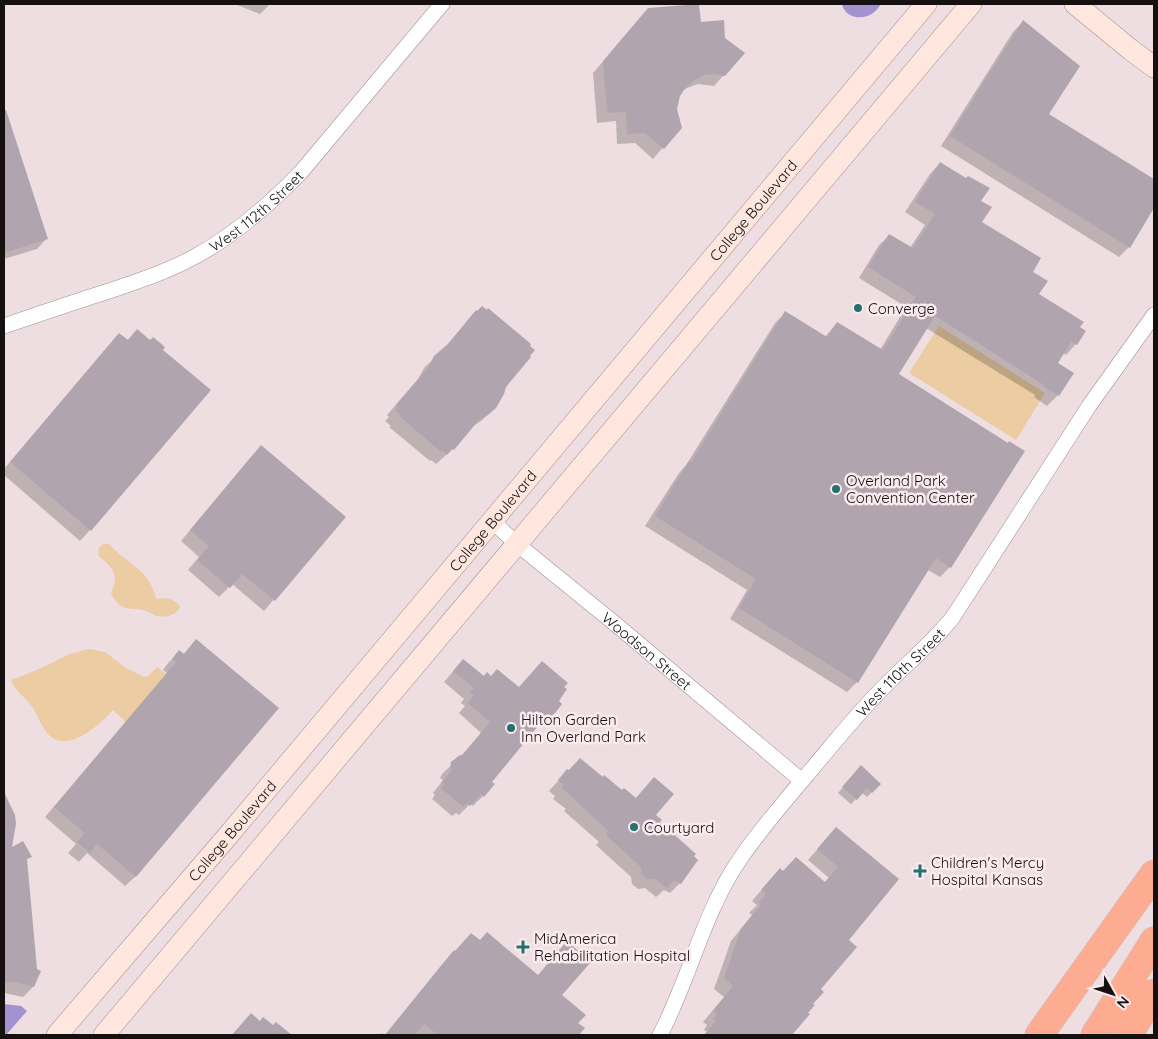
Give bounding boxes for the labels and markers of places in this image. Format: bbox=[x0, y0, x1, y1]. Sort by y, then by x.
place label: Converge bbox=[868, 299, 935, 318]
marker: Converge bbox=[852, 302, 864, 314]
place label: Overland Park Convention Center bbox=[846, 471, 975, 507]
marker: Overland Park Convention Center bbox=[830, 483, 842, 495]
place label: Hilton Garden Inn Overland Park bbox=[521, 710, 646, 746]
marker: Hilton Garden Inn Overland Park bbox=[505, 722, 517, 734]
place label: Courtyard bbox=[644, 818, 714, 837]
marker: Courtyard bbox=[628, 821, 640, 833]
place label: Children's Mercy Hospital Kansas bbox=[931, 853, 1044, 889]
marker: Children's Mercy Hospital Kansas bbox=[913, 864, 927, 878]
place label: MidAmerica Rehabilitation Hospital bbox=[534, 929, 690, 965]
marker: MidAmerica Rehabilitation Hospital bbox=[516, 940, 530, 954]

